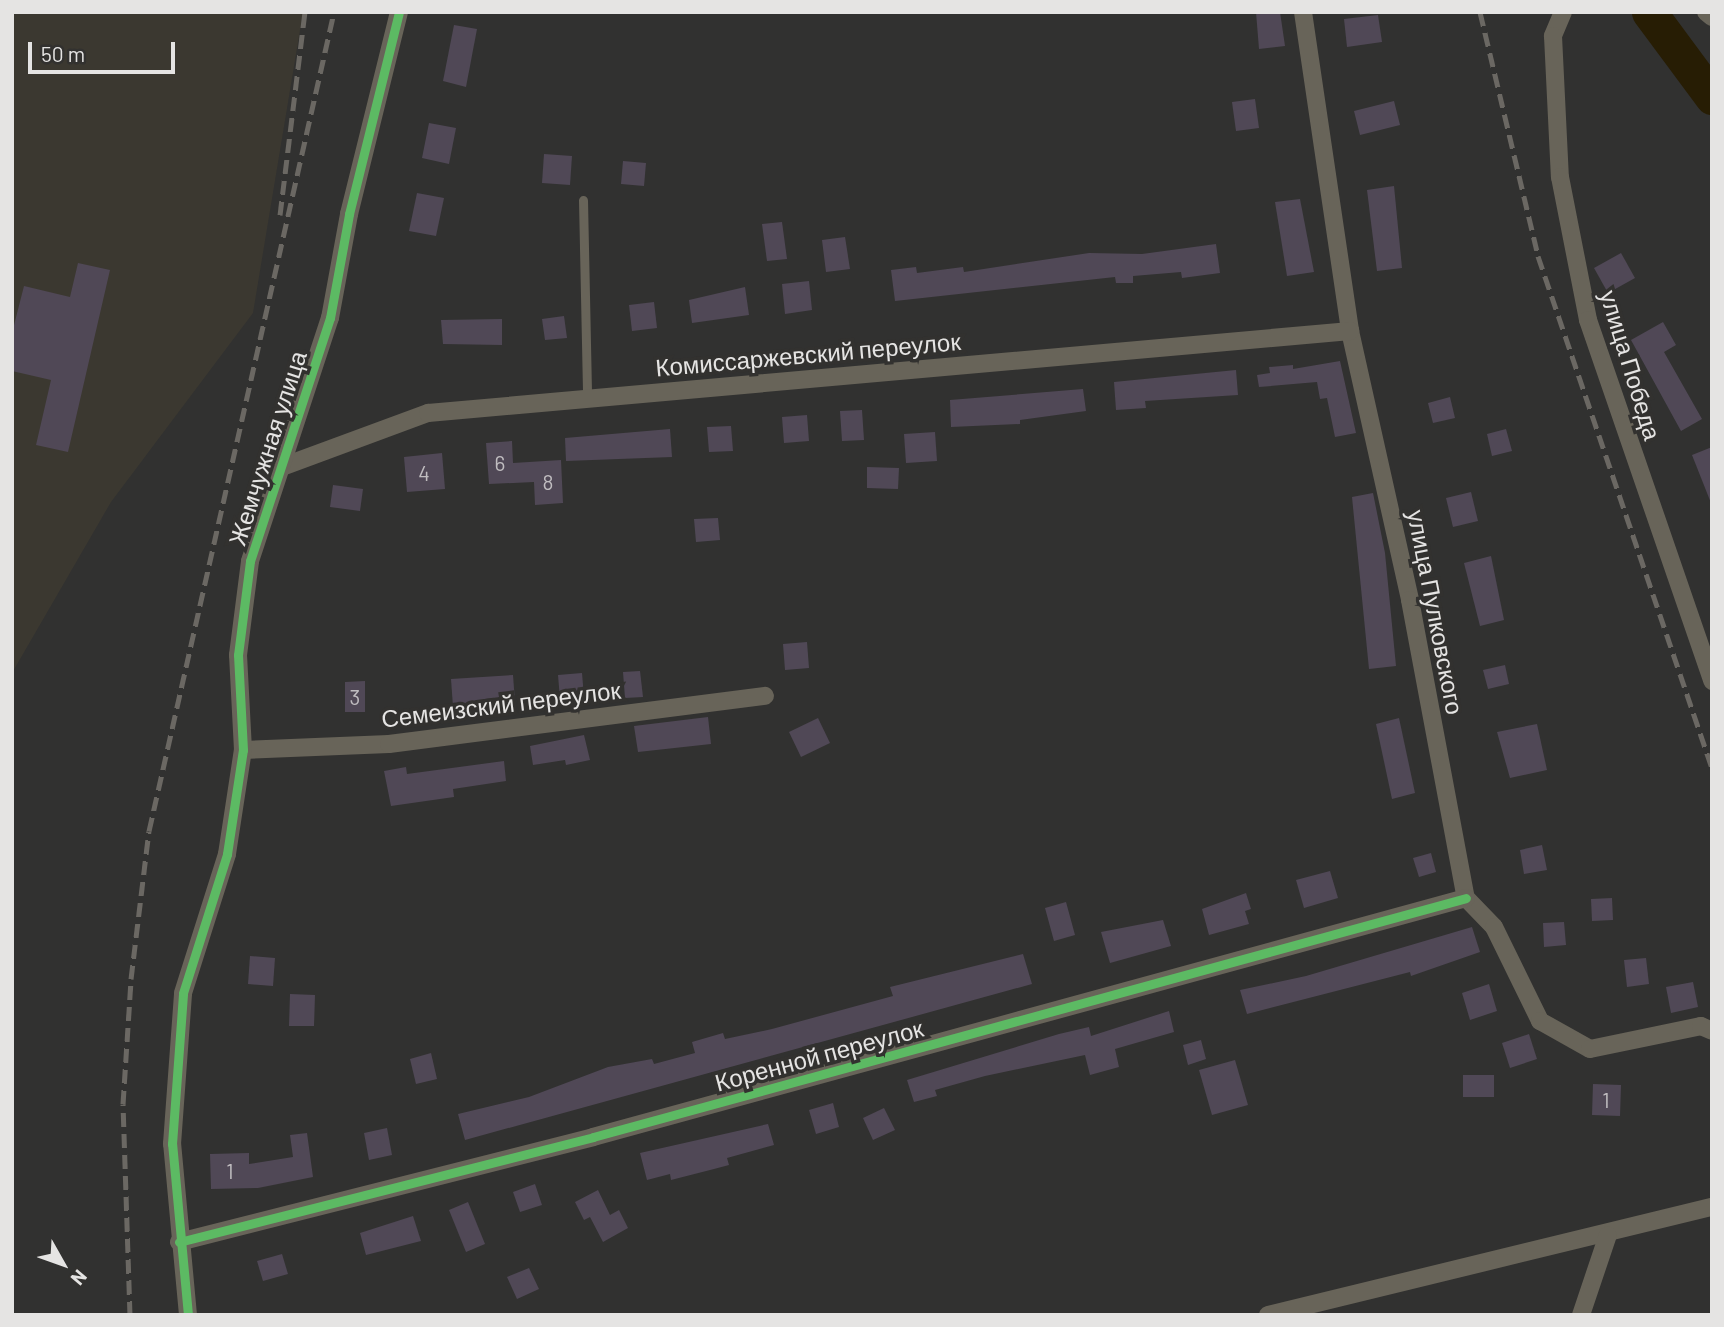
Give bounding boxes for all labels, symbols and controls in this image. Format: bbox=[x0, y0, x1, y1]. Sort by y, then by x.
scale bar bbox=[32, 28, 178, 72]
text: 50 m bbox=[41, 41, 85, 66]
street label: улица Победа bbox=[1595, 287, 1667, 443]
street label: Комиссаржевский переулок bbox=[654, 326, 962, 382]
street label: Жемчужная улица bbox=[222, 347, 312, 549]
house number: 6 bbox=[495, 450, 505, 476]
house number: 4 bbox=[418, 460, 430, 486]
house number: 8 bbox=[543, 469, 553, 495]
street label: улица Пулковского bbox=[1402, 507, 1470, 717]
street label: Семеизский переулок bbox=[380, 675, 622, 733]
house number: 3 bbox=[350, 684, 360, 710]
street label: Коренной переулок bbox=[712, 1013, 926, 1097]
house number: 1 bbox=[1602, 1087, 1610, 1113]
house number: 1 bbox=[226, 1158, 234, 1184]
north arrow bbox=[28, 1229, 98, 1299]
text: N bbox=[67, 1266, 92, 1290]

